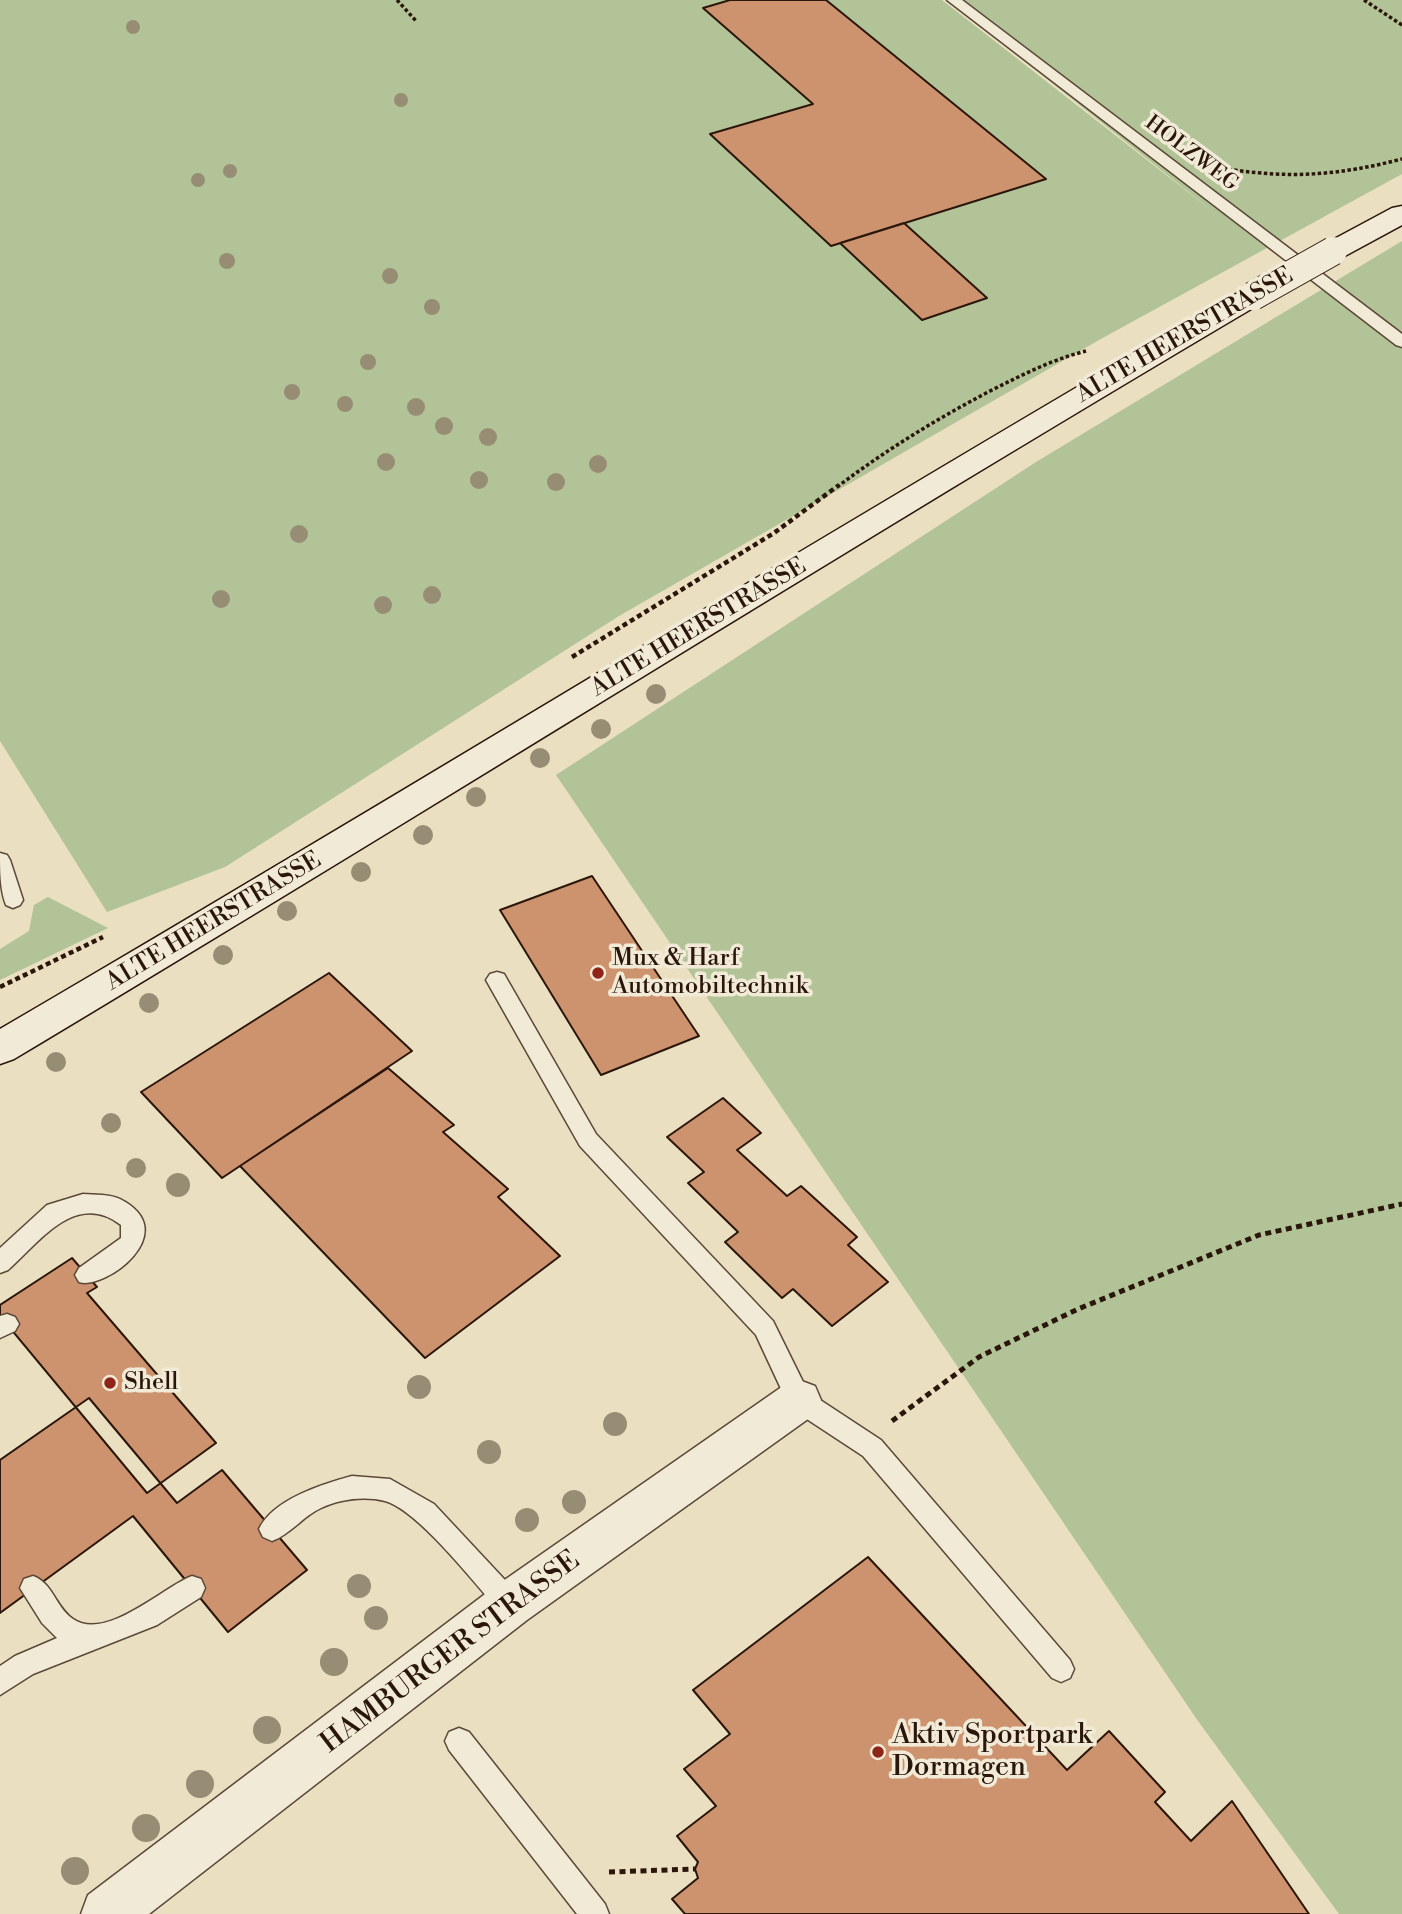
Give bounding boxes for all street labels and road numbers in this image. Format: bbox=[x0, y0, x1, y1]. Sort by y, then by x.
street label: HOLZWEG bbox=[1140, 111, 1242, 197]
street label: ALTE HEERSTRASSE bbox=[1071, 262, 1299, 410]
street label: ALTE HEERSTRASSE bbox=[586, 552, 812, 704]
street label: ALTE HEERSTRASSE bbox=[101, 846, 327, 998]
street label: HAMBURGER STRASSE bbox=[315, 1545, 587, 1761]

